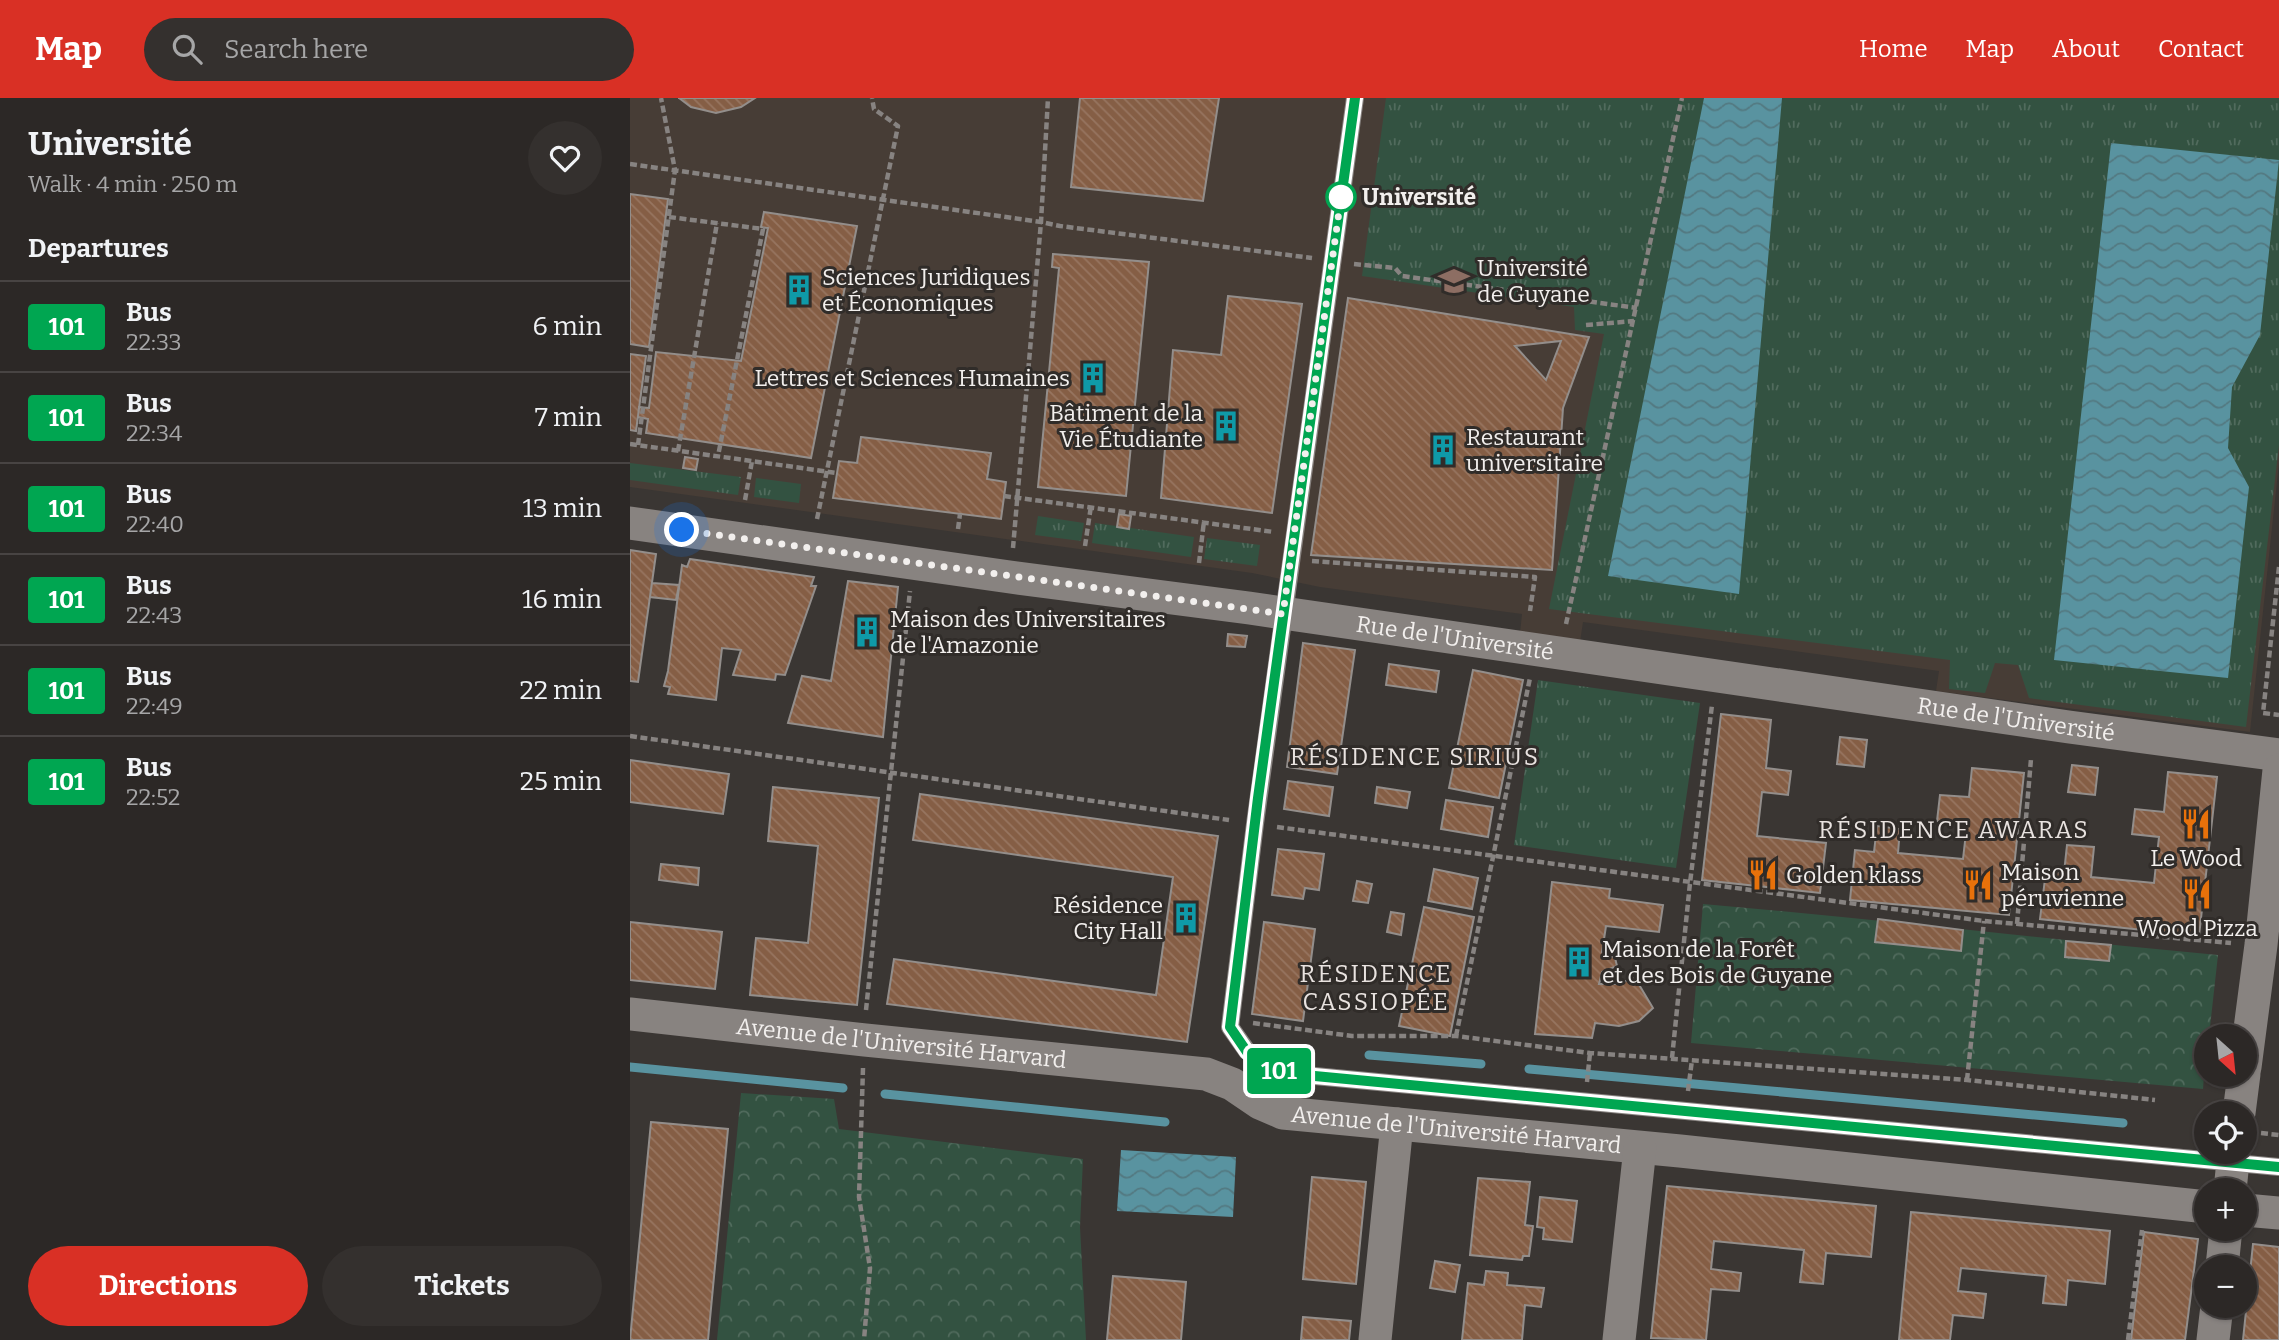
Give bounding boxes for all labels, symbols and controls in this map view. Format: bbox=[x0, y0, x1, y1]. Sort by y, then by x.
search box bbox=[144, 18, 634, 81]
text: Map bbox=[35, 29, 102, 69]
icon: search bbox=[168, 30, 206, 68]
text: Search here bbox=[224, 34, 368, 65]
text: Home bbox=[1859, 35, 1928, 63]
text: Map bbox=[1966, 35, 2014, 63]
text: About bbox=[2052, 35, 2120, 63]
text: Contact bbox=[2158, 35, 2244, 63]
button: heart bbox=[528, 121, 602, 195]
text: Université bbox=[28, 124, 192, 164]
text: Walk · 4 min · 250 m bbox=[28, 170, 237, 198]
marker: Université bbox=[1326, 182, 1356, 212]
place label: Université bbox=[1362, 183, 1476, 211]
text: Departures bbox=[28, 233, 169, 264]
place label: Université de Guyane bbox=[1477, 254, 1590, 308]
place label: Sciences Juridiques et Économiques bbox=[822, 263, 1030, 317]
school or university icon: Université de Guyane bbox=[1437, 264, 1471, 298]
building icon: Sciences Juridiques et Économiques bbox=[782, 273, 816, 307]
text: Bus bbox=[126, 297, 172, 328]
text: 6 min bbox=[533, 311, 602, 342]
text: 101 bbox=[49, 313, 84, 341]
text: 22:33 bbox=[126, 328, 182, 356]
building icon: Lettres et Sciences Humaines bbox=[1076, 361, 1110, 395]
place label: Lettres et Sciences Humaines bbox=[754, 364, 1070, 392]
text: Bus bbox=[126, 388, 172, 419]
place label: Bâtiment de la Vie Étudiante bbox=[1049, 399, 1203, 453]
text: 7 min bbox=[535, 402, 602, 433]
text: 101 bbox=[49, 404, 84, 432]
building icon: Bâtiment de la Vie Étudiante bbox=[1209, 409, 1243, 443]
text: 22:34 bbox=[126, 419, 182, 447]
place label: Restaurant universitaire bbox=[1466, 423, 1603, 477]
building icon: Restaurant universitaire bbox=[1426, 433, 1460, 467]
text: Bus bbox=[126, 479, 172, 510]
text: 13 min bbox=[522, 493, 602, 524]
text: 101 bbox=[49, 495, 84, 523]
text: 22:40 bbox=[126, 510, 184, 538]
your location bbox=[664, 512, 699, 547]
text: Bus bbox=[126, 570, 172, 601]
text: 16 min bbox=[522, 584, 602, 615]
text: 101 bbox=[49, 586, 84, 614]
text: 22:43 bbox=[126, 601, 182, 629]
place label: Maison des Universitaires de l'Amazonie bbox=[890, 605, 1166, 659]
street label: Rue de l'Université bbox=[1354, 610, 1556, 666]
building icon: Maison des Universitaires de l'Amazonie bbox=[850, 615, 884, 649]
text: Bus bbox=[126, 661, 172, 692]
text: 22 min bbox=[520, 675, 602, 706]
text: 101 bbox=[49, 677, 84, 705]
street label: Rue de l'Université bbox=[1915, 691, 2117, 747]
text: 22:49 bbox=[126, 692, 183, 720]
district label: RÉSIDENCE SIRIUS bbox=[1290, 742, 1540, 771]
text: Bus bbox=[126, 752, 172, 783]
text: 25 min bbox=[520, 766, 602, 797]
text: 101 bbox=[49, 768, 84, 796]
text: 22:52 bbox=[126, 783, 180, 811]
restaurant icon: Le Wood bbox=[2179, 807, 2213, 841]
district label: RÉSIDENCE AWARAS bbox=[1818, 815, 2090, 844]
place label: Le Wood bbox=[2150, 844, 2242, 872]
restaurant icon: Golden klass bbox=[1746, 858, 1780, 892]
place label: Maison péruvienne bbox=[2001, 858, 2124, 912]
place label: Golden klass bbox=[1786, 861, 1922, 889]
restaurant icon: Maison péruvienne bbox=[1961, 868, 1995, 902]
restaurant icon: Wood Pizza bbox=[2180, 877, 2214, 911]
place label: Résidence City Hall bbox=[1053, 891, 1163, 945]
building icon: Résidence City Hall bbox=[1169, 901, 1203, 935]
place label: Wood Pizza bbox=[2136, 914, 2258, 942]
place label: Maison de la Forêt et des Bois de Guyane bbox=[1602, 935, 1832, 989]
building icon: Maison de la Forêt et des Bois de Guyane bbox=[1562, 945, 1596, 979]
district label: RÉSIDENCE CASSIOPÉE bbox=[1300, 959, 1452, 1016]
street label: Avenue de l'Université Harvard bbox=[735, 1012, 1068, 1074]
north arrow bbox=[2194, 1024, 2258, 1087]
map controls bbox=[2194, 1024, 2257, 1318]
line badge: 101 bbox=[1239, 1048, 1319, 1094]
text: 101 bbox=[1261, 1057, 1297, 1085]
street label: Avenue de l'Université Harvard bbox=[1290, 1100, 1623, 1159]
button: locate bbox=[2194, 1101, 2257, 1164]
button: + bbox=[2194, 1178, 2257, 1241]
button: Directions bbox=[28, 1246, 308, 1326]
button: Tickets bbox=[322, 1246, 602, 1326]
button: − bbox=[2194, 1255, 2257, 1318]

